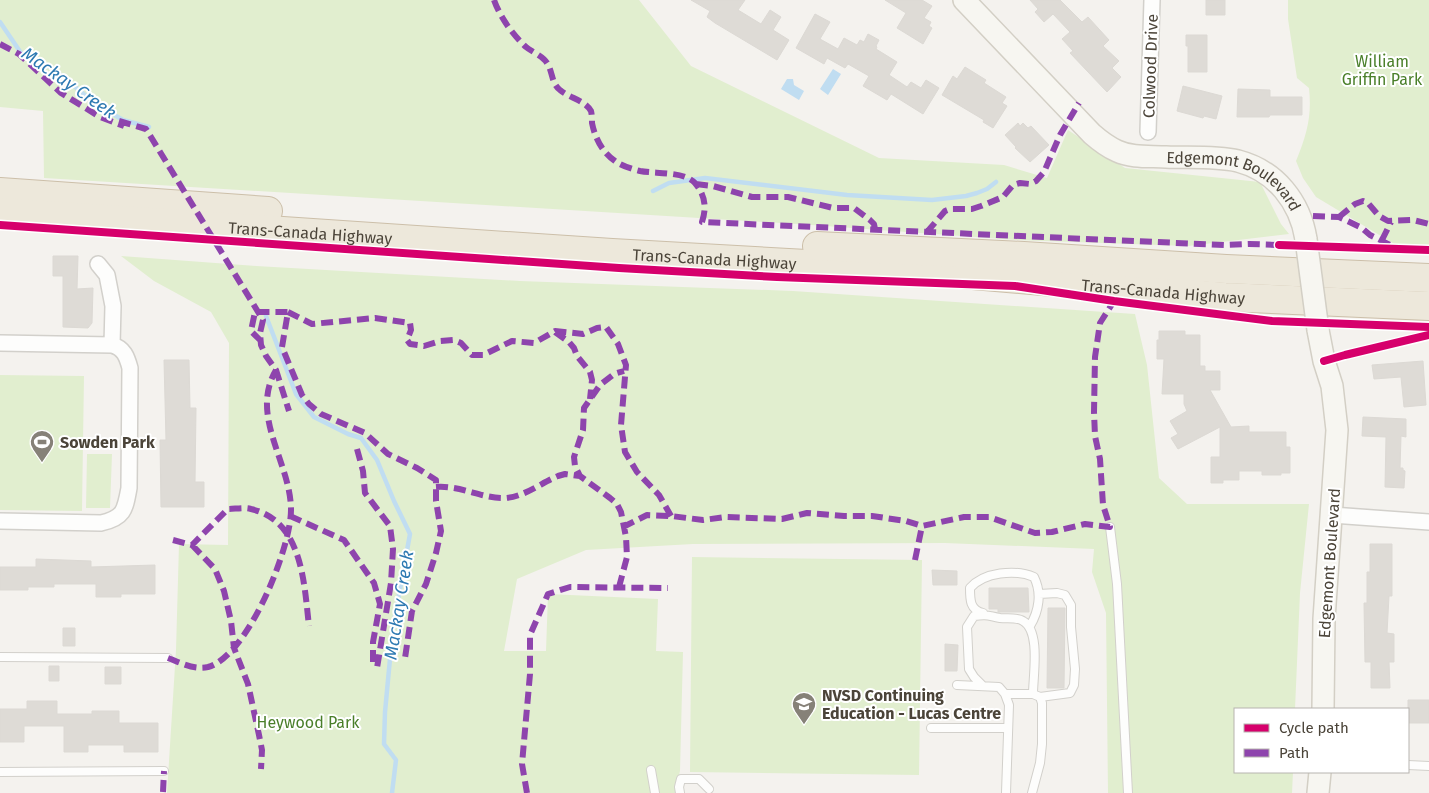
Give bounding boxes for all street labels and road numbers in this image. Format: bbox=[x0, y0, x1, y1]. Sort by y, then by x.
street label: Colwood Drive bbox=[1139, 14, 1162, 118]
street label: Edgemont Boulevard bbox=[1166, 148, 1305, 214]
street label: Trans-Canada Highway bbox=[228, 218, 393, 248]
street label: Trans-Canada Highway bbox=[632, 245, 797, 273]
street label: Trans-Canada Highway bbox=[1081, 276, 1246, 308]
street label: Edgemont Boulevard bbox=[1315, 487, 1344, 639]

